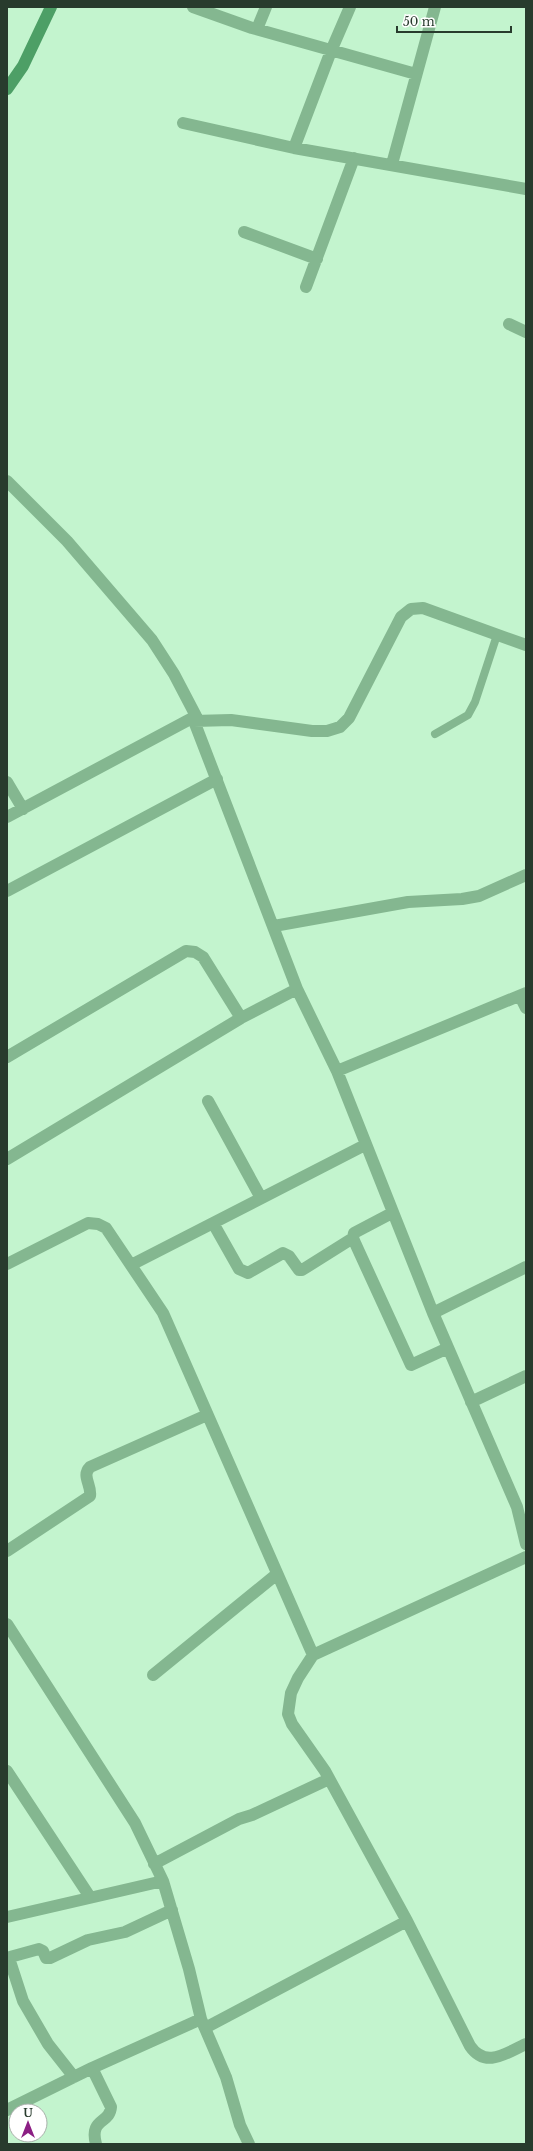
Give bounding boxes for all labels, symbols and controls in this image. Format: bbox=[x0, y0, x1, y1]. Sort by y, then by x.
scale bar bbox=[397, 8, 511, 34]
text: 50 m bbox=[403, 14, 435, 29]
north arrow bbox=[8, 2103, 48, 2143]
text: U bbox=[23, 2106, 33, 2120]

